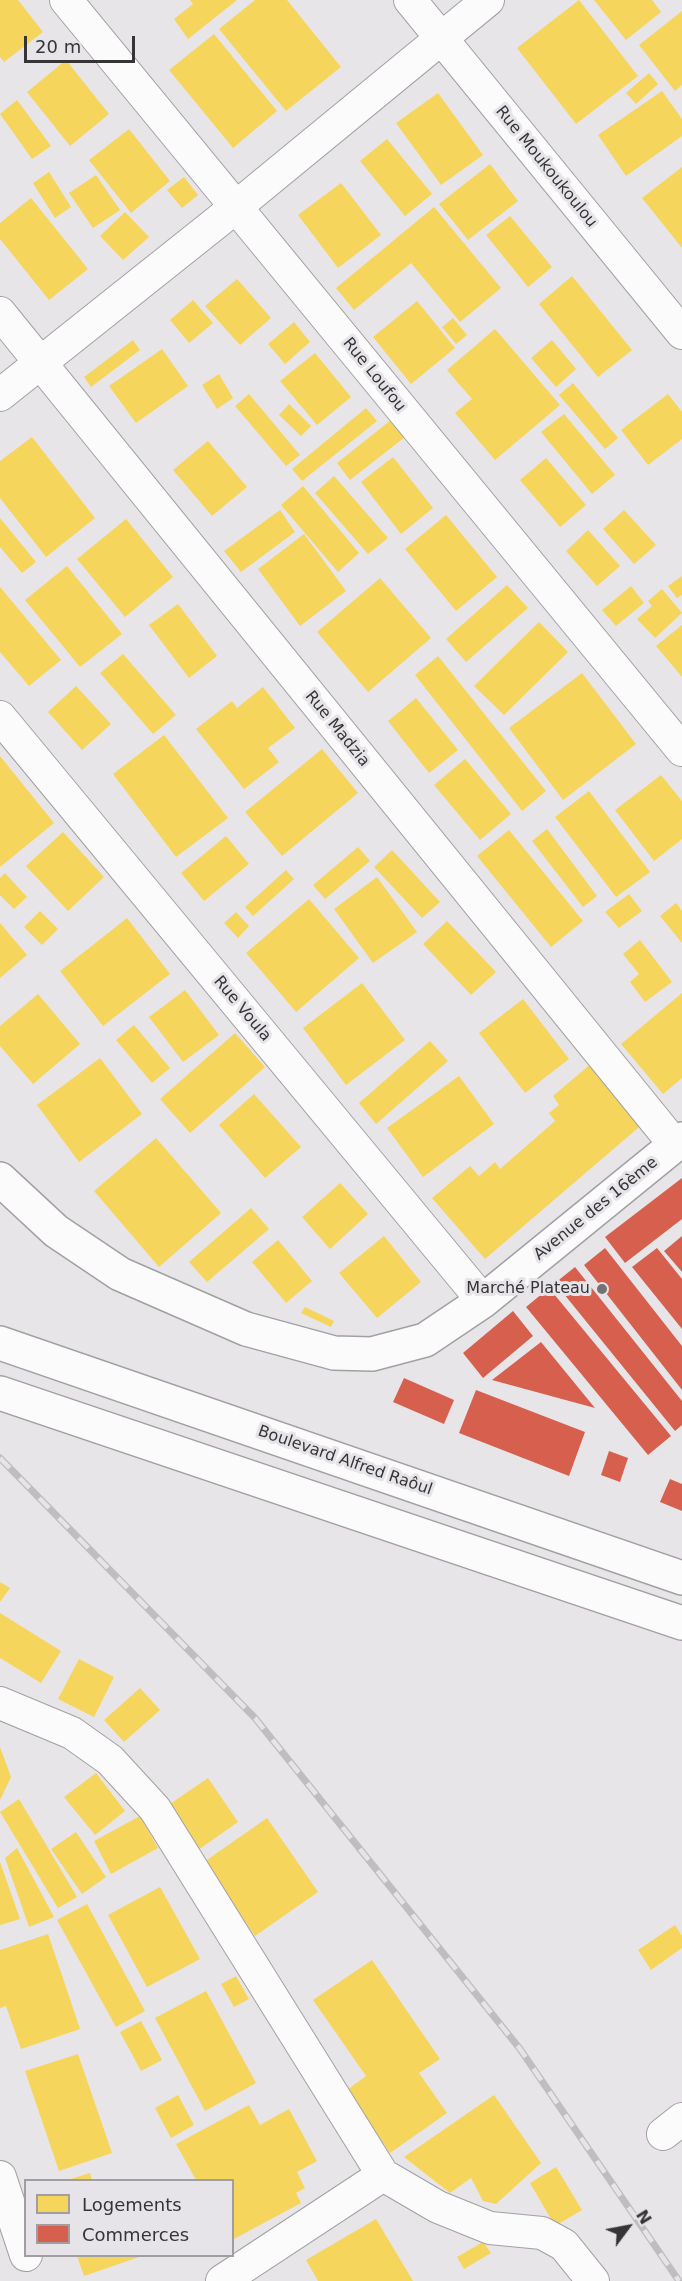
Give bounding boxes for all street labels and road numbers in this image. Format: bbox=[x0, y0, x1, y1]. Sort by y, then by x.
street label: Rue Moukoukoulou bbox=[491, 102, 601, 232]
street label: Rue Loufou bbox=[338, 334, 410, 416]
street label: Rue Madzia bbox=[301, 687, 373, 771]
street label: Rue Voula bbox=[209, 972, 275, 1046]
street label: Avenue des 16ème bbox=[530, 1153, 662, 1265]
street label: Boulevard Alfred Raôul bbox=[255, 1422, 435, 1500]

